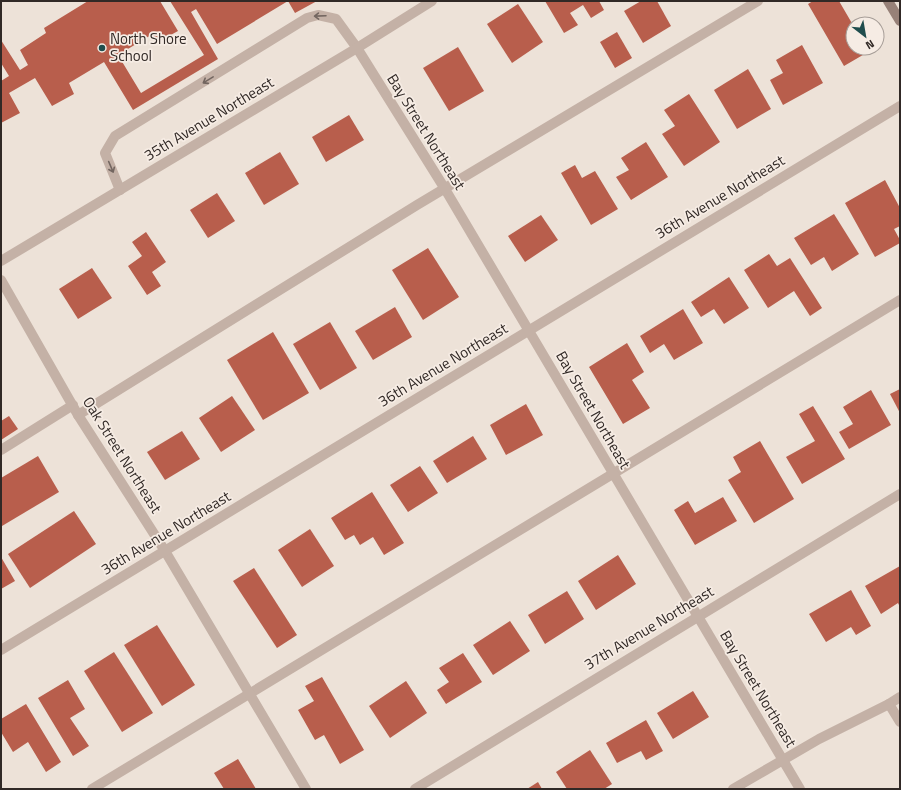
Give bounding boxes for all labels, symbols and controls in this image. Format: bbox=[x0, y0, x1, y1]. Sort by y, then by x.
one-way arrow bbox=[314, 13, 327, 20]
north arrow bbox=[845, 16, 885, 56]
place label: North Shore School bbox=[110, 27, 187, 67]
text: N bbox=[863, 36, 878, 53]
marker: North Shore School bbox=[97, 43, 107, 53]
street label: Bay Street Northeast bbox=[381, 69, 472, 195]
street label: 35th Avenue Northeast bbox=[140, 70, 278, 166]
one-way arrow bbox=[202, 76, 214, 84]
street label: 36th Avenue Northeast bbox=[651, 148, 789, 244]
one-way arrow bbox=[108, 161, 115, 173]
street label: 36th Avenue Northeast bbox=[374, 316, 512, 412]
street label: Bay Street Northeast bbox=[550, 346, 637, 474]
street label: Oak Street Northeast bbox=[77, 392, 168, 518]
street label: 36th Avenue Northeast bbox=[97, 484, 235, 580]
street label: 37th Avenue Northeast bbox=[580, 579, 718, 675]
street label: Bay Street Northeast bbox=[714, 626, 803, 752]

